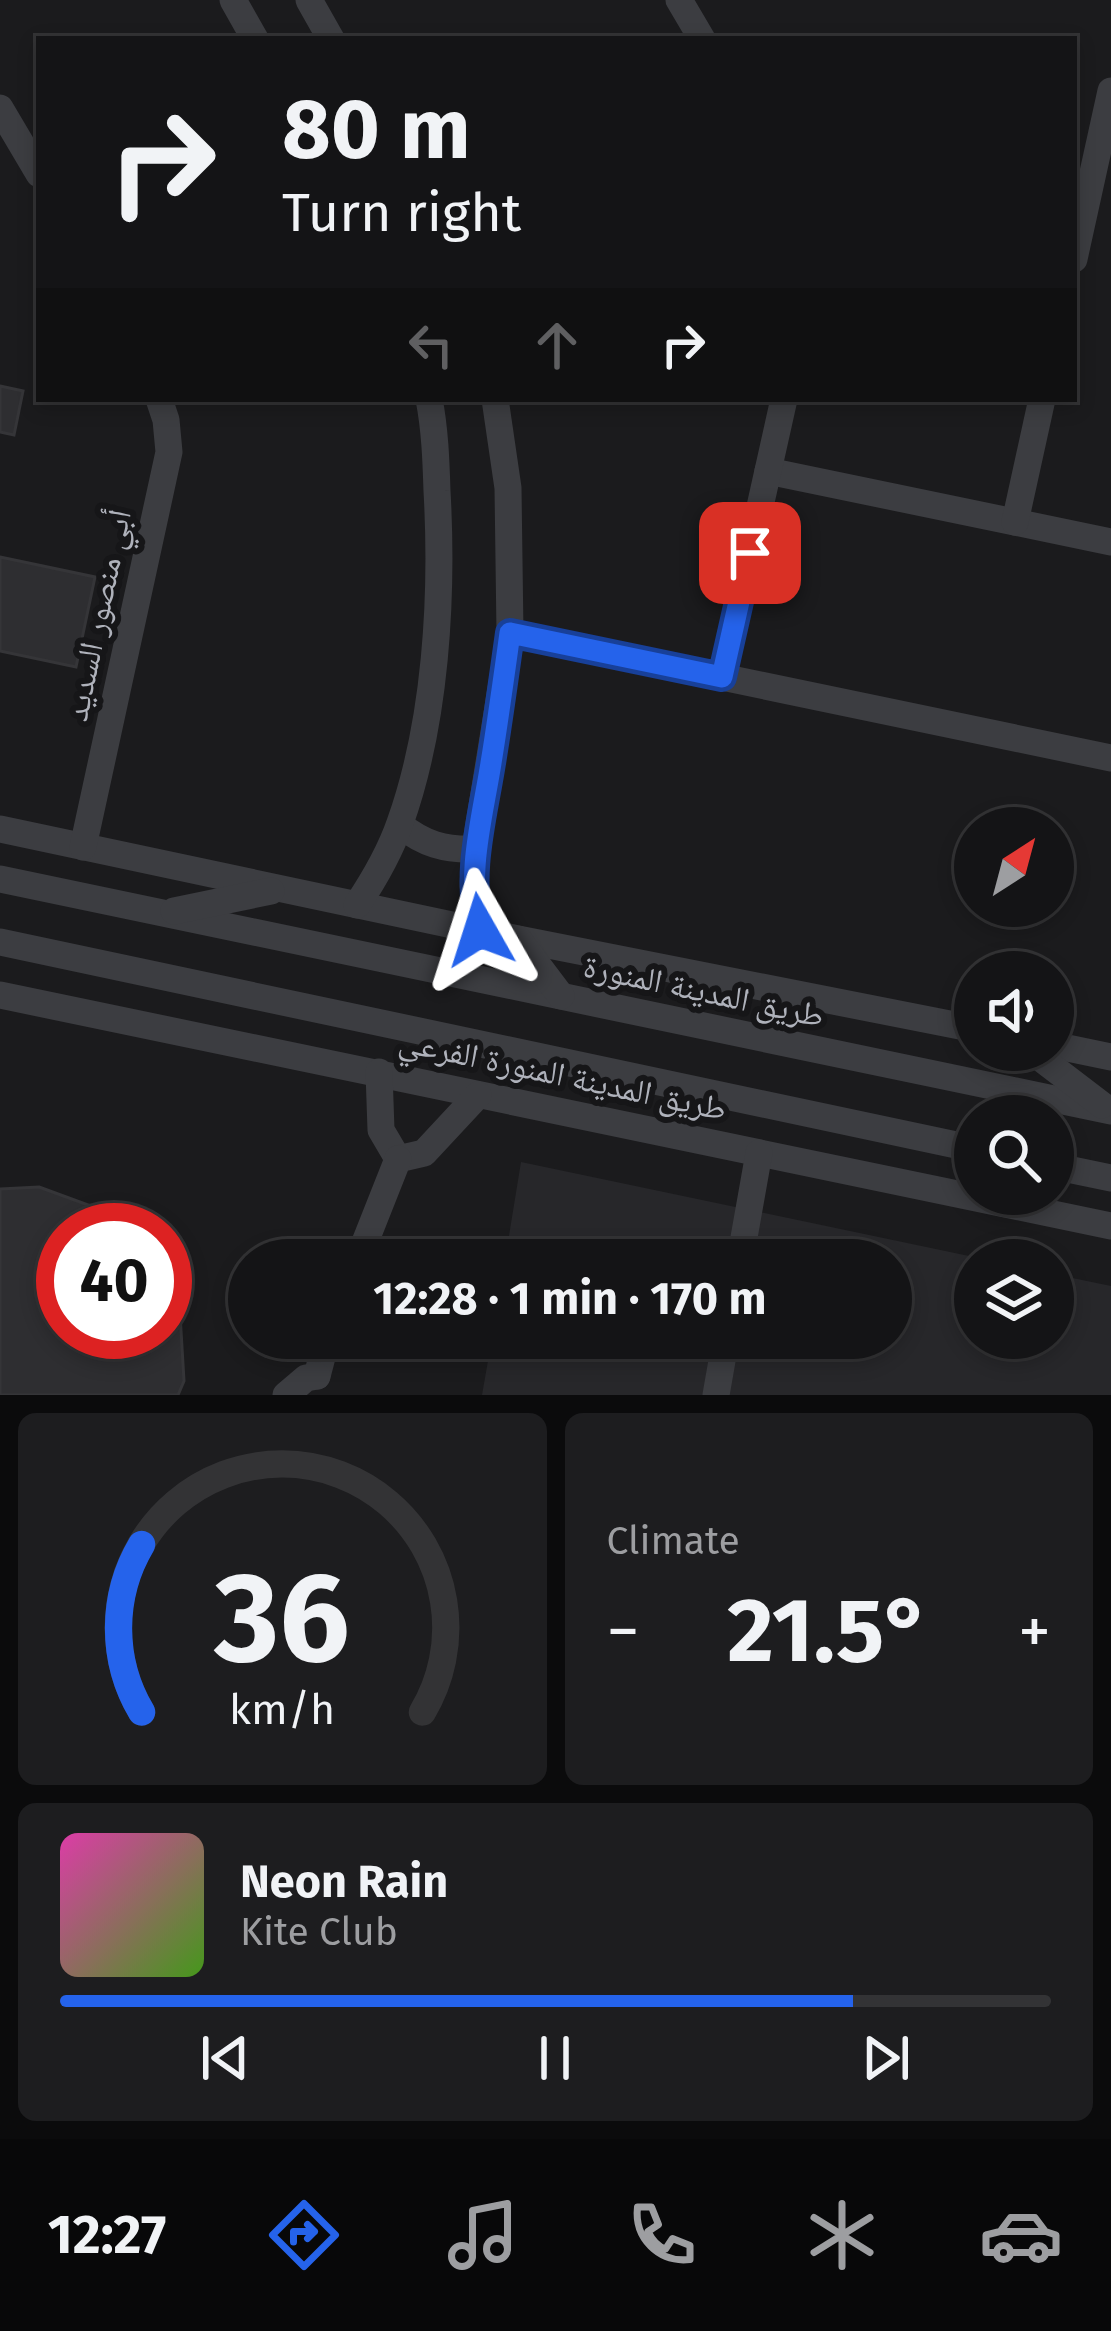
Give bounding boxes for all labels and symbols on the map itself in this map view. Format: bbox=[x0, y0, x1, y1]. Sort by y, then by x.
pin bbox=[699, 502, 801, 604]
street label: أبي منصور السديد bbox=[56, 506, 145, 726]
north arrow bbox=[954, 807, 1074, 927]
position arrow bbox=[417, 867, 543, 993]
street label: طريق المدينة المنورة bbox=[580, 946, 828, 1036]
street label: طريق المدينة المنورة الفرعي bbox=[394, 1021, 730, 1135]
speed limit sign: 40 bbox=[36, 1203, 192, 1359]

